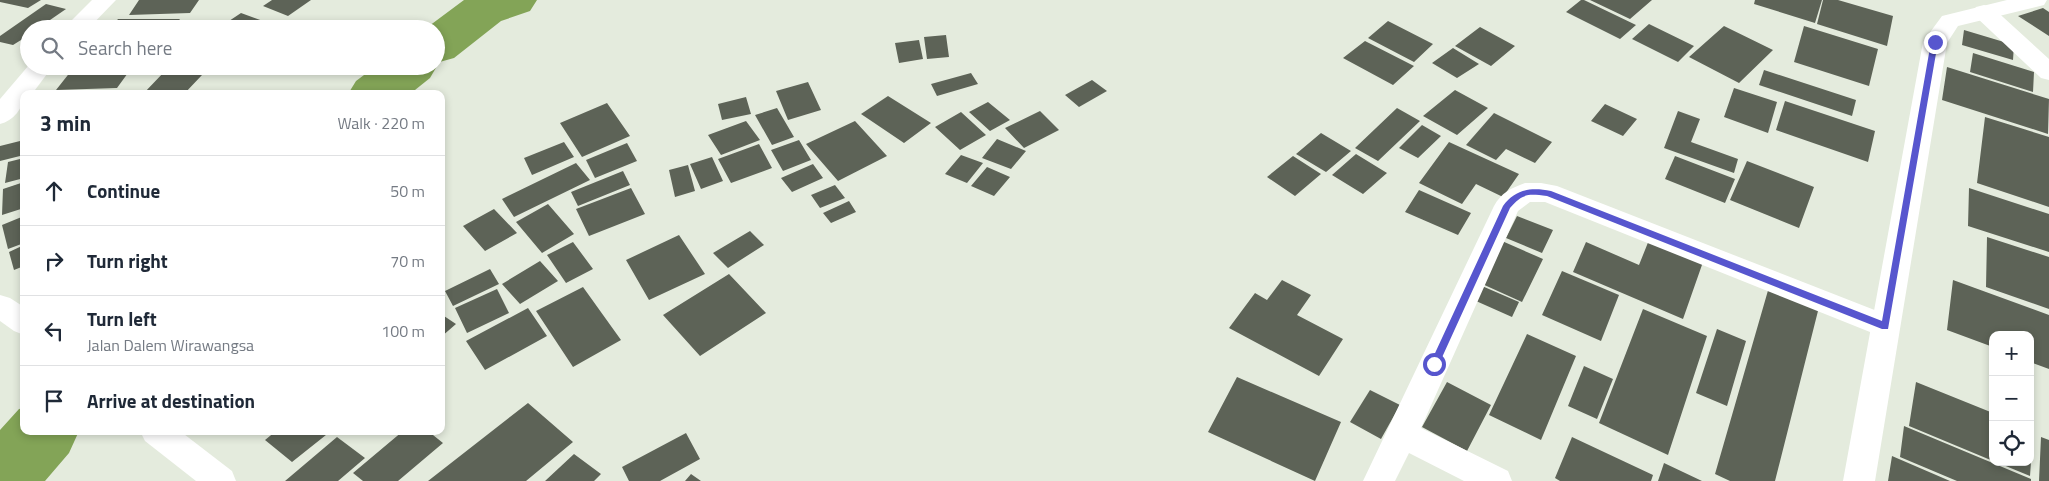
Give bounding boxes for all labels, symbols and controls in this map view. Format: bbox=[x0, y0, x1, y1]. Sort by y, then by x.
search box bbox=[20, 20, 445, 75]
route end bbox=[1924, 31, 1947, 54]
text: Search here bbox=[78, 33, 172, 62]
icon: search bbox=[38, 34, 66, 62]
text: 3 min bbox=[40, 107, 91, 139]
text: Walk · 220 m bbox=[337, 111, 425, 135]
text: Continue bbox=[87, 176, 160, 205]
icon: ahead bbox=[40, 177, 68, 205]
text: 50 m bbox=[390, 179, 425, 203]
text: Turn right bbox=[87, 246, 168, 275]
icon: right bbox=[40, 247, 68, 275]
text: 70 m bbox=[390, 249, 425, 273]
text: Turn left bbox=[87, 304, 157, 333]
icon: left bbox=[40, 317, 68, 345]
text: 100 m bbox=[381, 319, 425, 343]
map controls bbox=[1989, 331, 2034, 466]
button: + bbox=[1989, 331, 2034, 376]
text: Jalan Dalem Wirawangsa bbox=[87, 333, 254, 357]
route start bbox=[1423, 353, 1446, 376]
button: − bbox=[1989, 376, 2034, 421]
text: Arrive at destination bbox=[87, 386, 255, 415]
icon: arrive bbox=[40, 387, 68, 415]
button: locate bbox=[1989, 421, 2034, 466]

